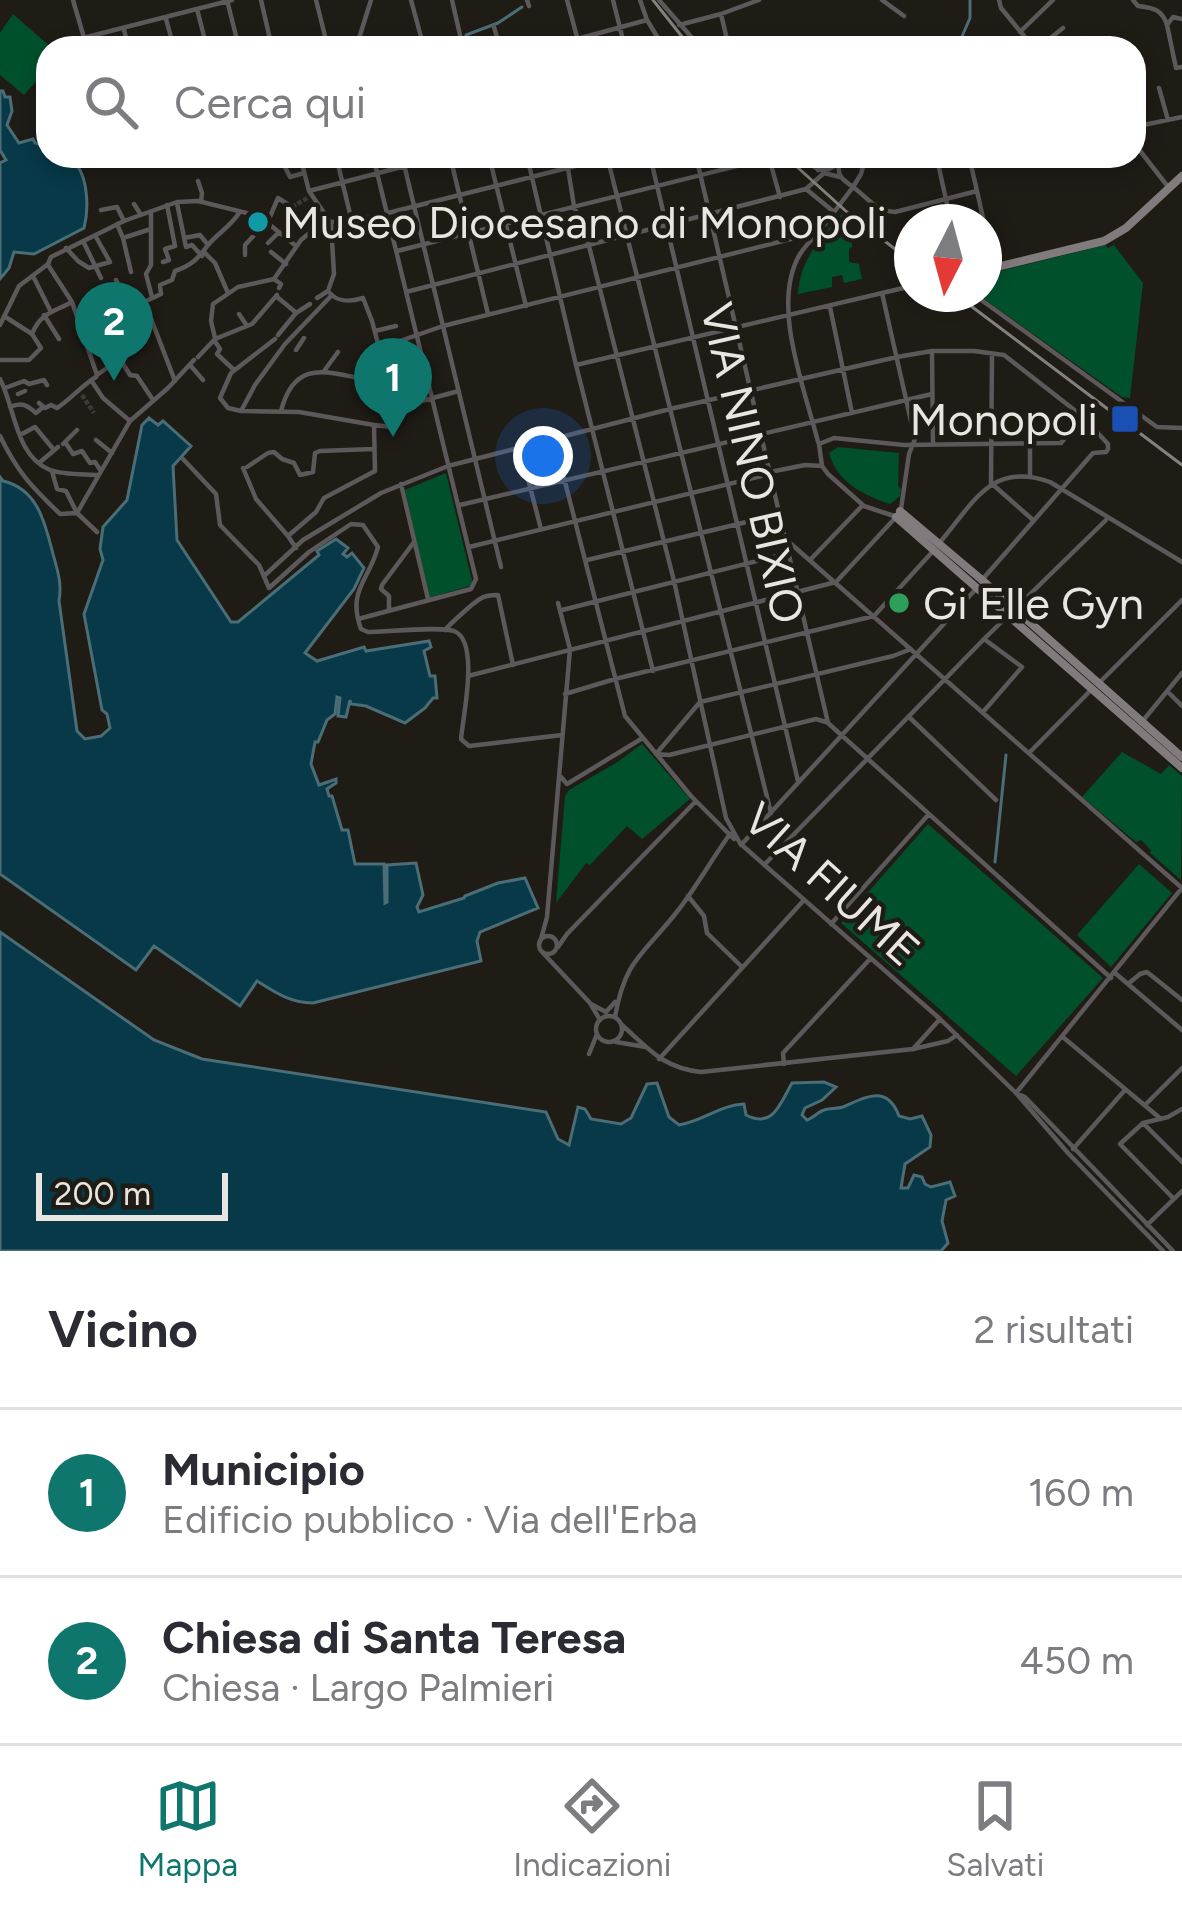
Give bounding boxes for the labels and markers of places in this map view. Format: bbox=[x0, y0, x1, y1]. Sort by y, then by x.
place label: Museo Diocesano di Monopoli bbox=[282, 195, 887, 249]
marker: Museo Diocesano di Monopoli bbox=[245, 209, 271, 235]
pin: 2 bbox=[75, 282, 153, 381]
pin: 1 bbox=[354, 338, 432, 437]
place label: Monopoli bbox=[910, 392, 1098, 446]
marker: Monopoli bbox=[1109, 403, 1141, 435]
place label: Gi Elle Gyn bbox=[923, 576, 1144, 630]
marker: Gi Elle Gyn bbox=[886, 590, 912, 616]

